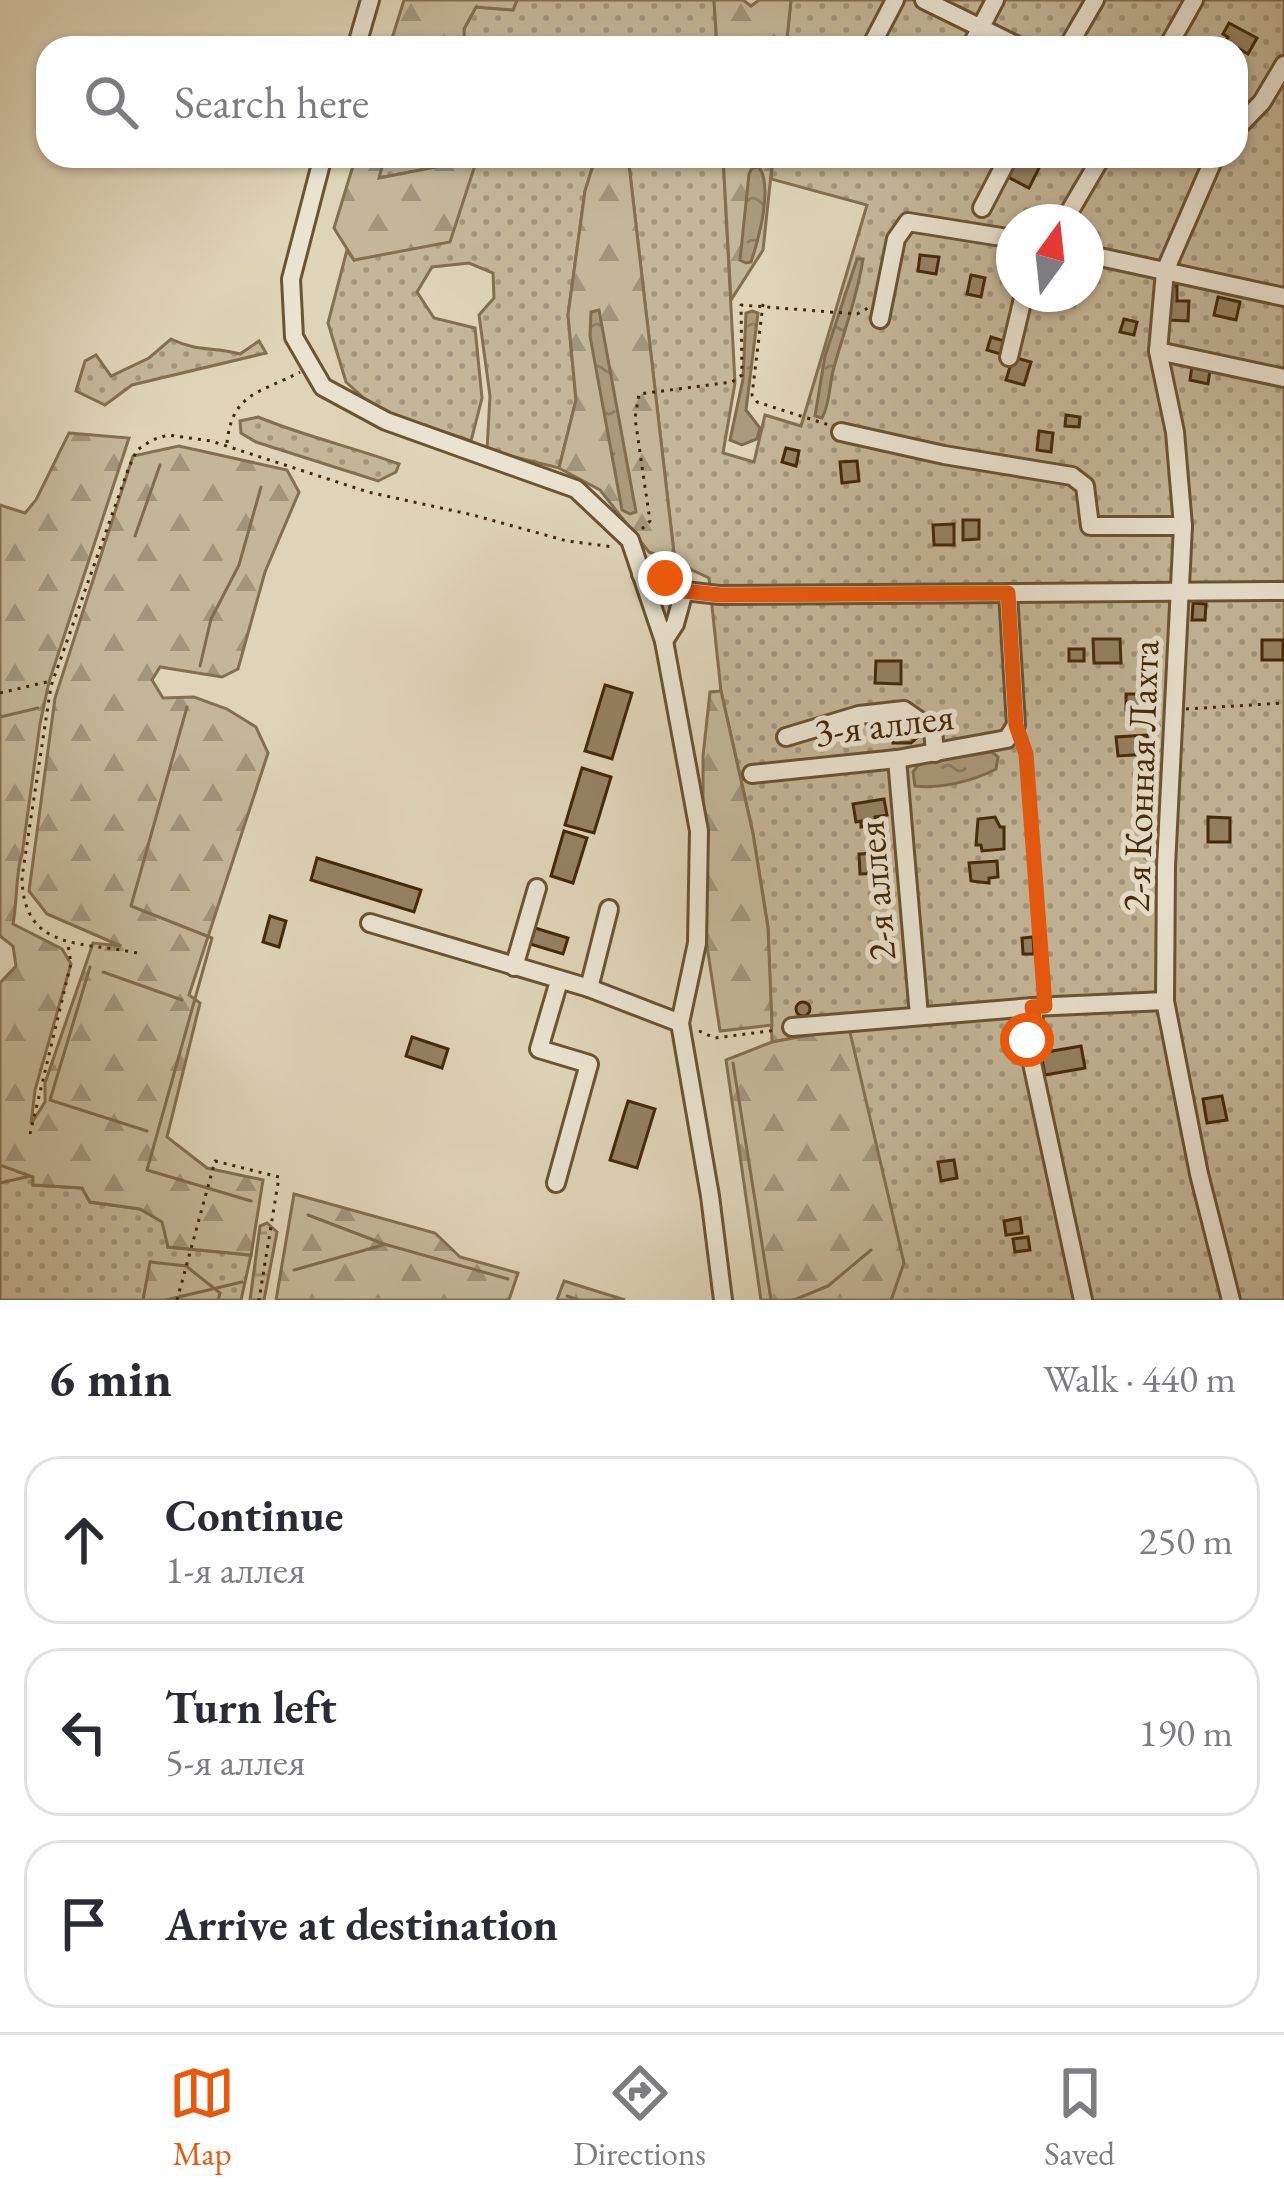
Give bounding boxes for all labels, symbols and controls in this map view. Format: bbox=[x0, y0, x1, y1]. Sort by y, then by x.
search box bbox=[36, 36, 1248, 168]
icon: search bbox=[78, 69, 144, 135]
text: Search here bbox=[174, 73, 369, 131]
north arrow bbox=[996, 204, 1104, 312]
route end bbox=[638, 551, 692, 605]
street label: 2-я Конная Лахта bbox=[1110, 639, 1170, 913]
street label: 3-я аллея bbox=[811, 690, 957, 758]
street label: 2-я аллея bbox=[844, 819, 908, 963]
route start bbox=[1000, 1013, 1054, 1067]
text: 6 min bbox=[48, 1345, 172, 1411]
text: Walk · 440 m bbox=[1043, 1353, 1236, 1404]
text: Continue bbox=[165, 1486, 343, 1544]
icon: ahead bbox=[51, 1507, 117, 1573]
text: 250 m bbox=[1139, 1515, 1233, 1566]
text: 1-я аллея bbox=[165, 1544, 305, 1595]
text: Turn left bbox=[165, 1678, 337, 1736]
icon: left bbox=[51, 1699, 117, 1765]
text: 190 m bbox=[1139, 1707, 1233, 1758]
text: 5-я аллея bbox=[165, 1736, 305, 1787]
icon: arrive bbox=[51, 1891, 117, 1957]
text: Arrive at destination bbox=[165, 1895, 558, 1953]
tab: Map bbox=[169, 2060, 235, 2175]
tab: Directions bbox=[573, 2060, 706, 2175]
tab: Saved bbox=[1044, 2060, 1115, 2175]

